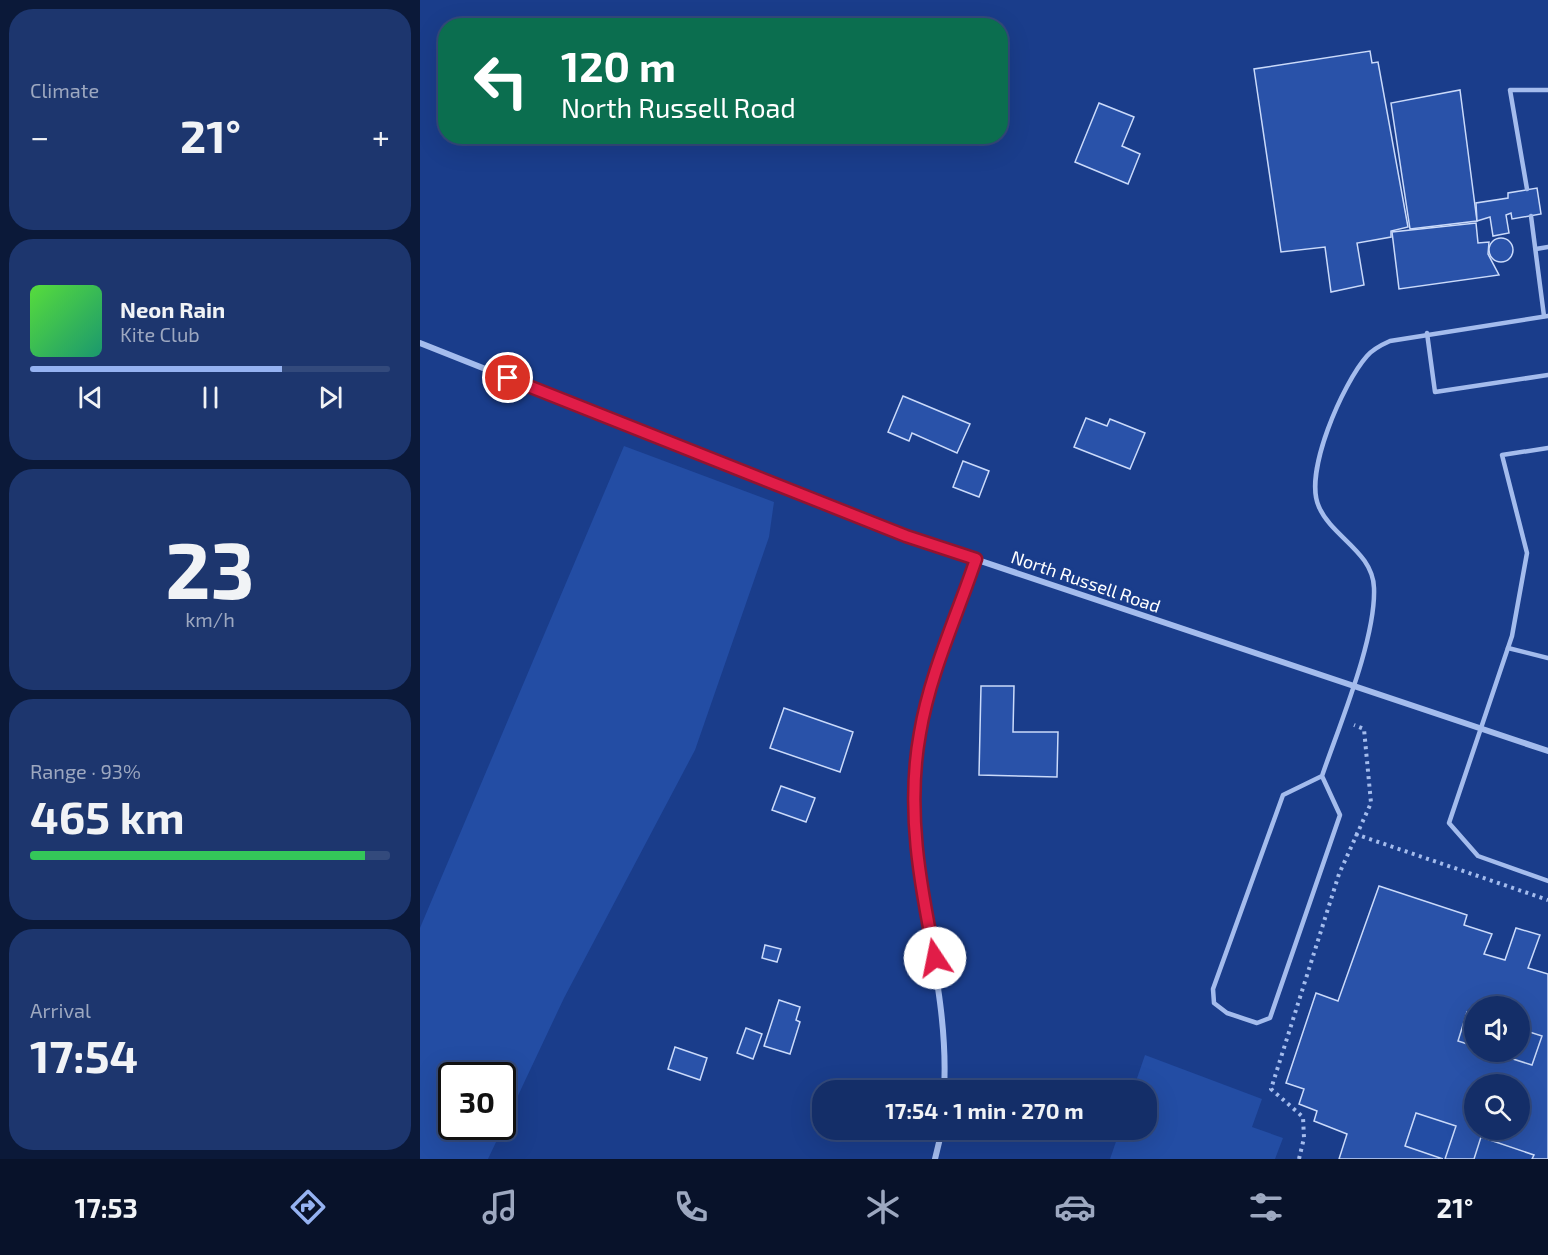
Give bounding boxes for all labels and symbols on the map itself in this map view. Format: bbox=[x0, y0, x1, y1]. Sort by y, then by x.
pin bbox=[482, 352, 533, 403]
street label: North Russell Road bbox=[1008, 545, 1164, 617]
position arrow bbox=[903, 926, 967, 990]
speed limit sign: 30 bbox=[438, 1062, 516, 1140]

